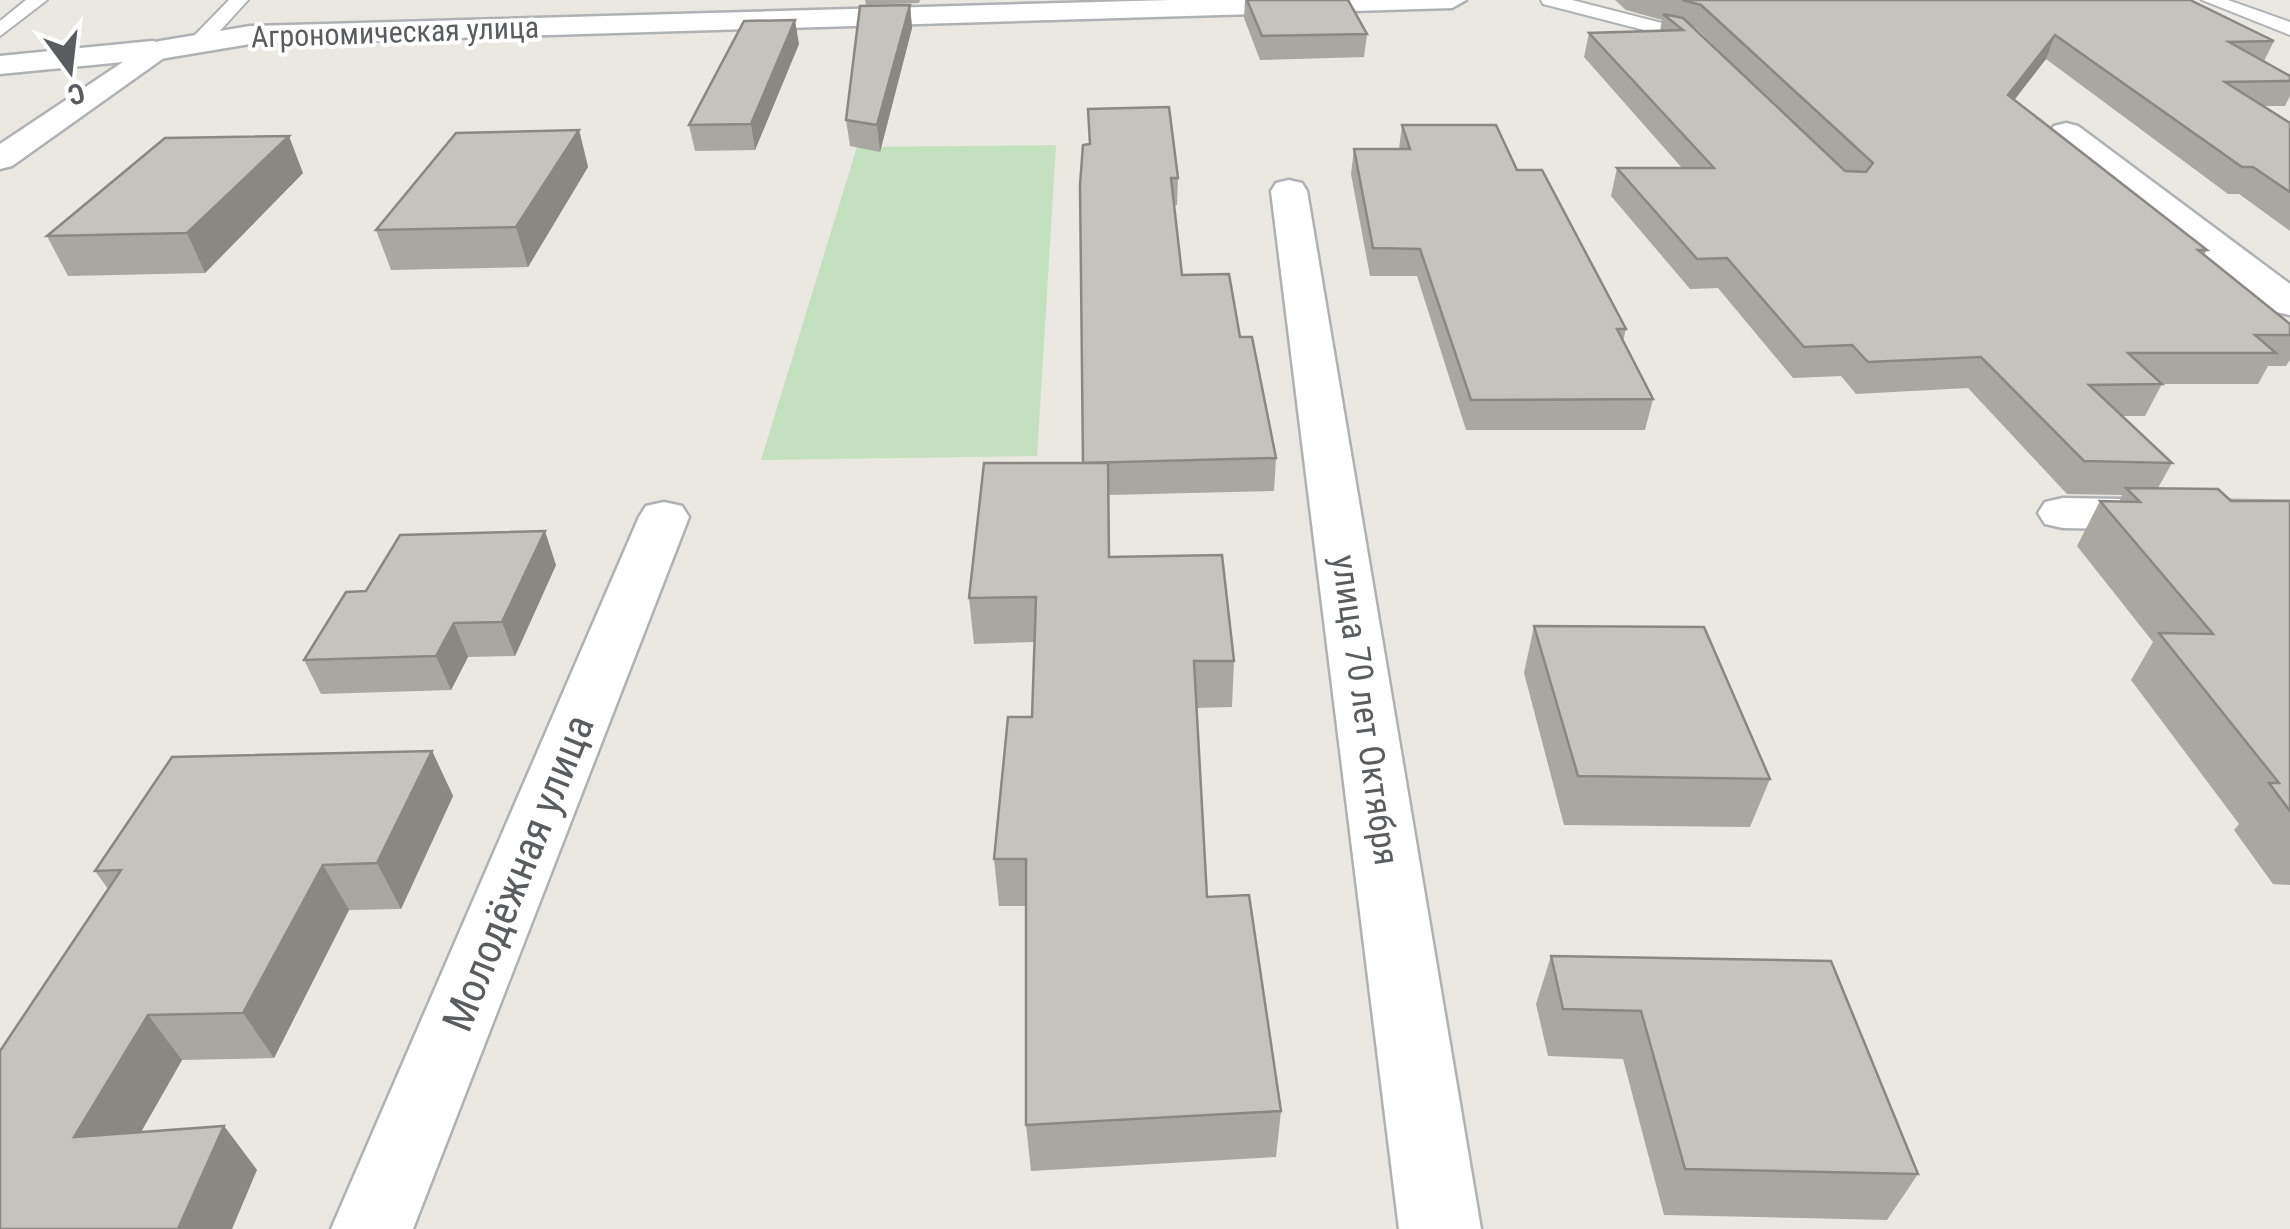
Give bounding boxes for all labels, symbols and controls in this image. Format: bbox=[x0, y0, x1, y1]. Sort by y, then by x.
street label: Агрономическая улица bbox=[250, 9, 540, 55]
north arrow bbox=[20, 20, 120, 120]
text: С bbox=[64, 76, 88, 112]
street label: улица 70 лет Октября bbox=[1323, 552, 1407, 868]
street label: Молодёжная улица bbox=[432, 708, 604, 1038]

